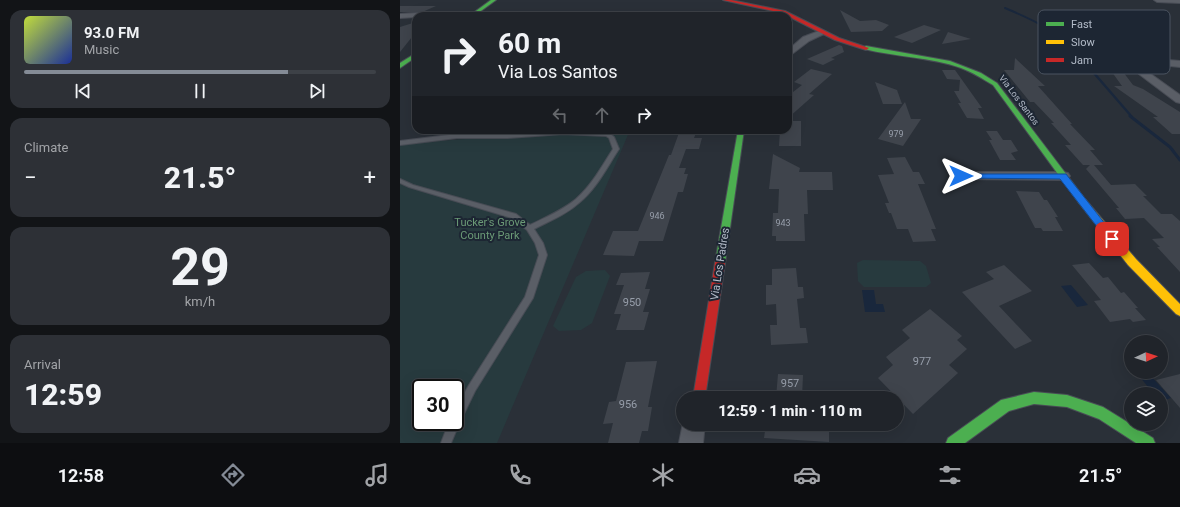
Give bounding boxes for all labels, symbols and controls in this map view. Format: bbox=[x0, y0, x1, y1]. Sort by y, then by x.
legend bbox=[1038, 10, 1170, 74]
text: Fast bbox=[1071, 18, 1093, 31]
text: 93.0 FM bbox=[84, 24, 139, 42]
text: 60 m bbox=[498, 27, 561, 60]
icon: right bbox=[432, 28, 484, 80]
text: Slow bbox=[1071, 36, 1095, 49]
text: Music bbox=[84, 42, 119, 57]
text: Jam bbox=[1071, 54, 1093, 67]
text: Via Los Santos bbox=[498, 61, 618, 82]
street label: Via Los Santos bbox=[997, 73, 1041, 127]
icon: previous bbox=[72, 80, 94, 102]
icon: pause bbox=[189, 80, 211, 102]
icon: next bbox=[306, 80, 328, 102]
icon: left bbox=[549, 104, 571, 126]
icon: ahead bbox=[591, 104, 613, 126]
icon: right bbox=[633, 104, 655, 126]
house number: 979 bbox=[888, 129, 904, 139]
text: Climate bbox=[24, 140, 68, 155]
position arrow bbox=[940, 155, 982, 197]
text: 21.5° bbox=[164, 160, 236, 195]
text: − bbox=[24, 165, 37, 190]
text: + bbox=[364, 165, 376, 190]
house number: 946 bbox=[649, 211, 665, 221]
park label: Tucker's Grove County Park bbox=[454, 216, 526, 242]
house number: 943 bbox=[775, 218, 791, 228]
pin bbox=[1095, 222, 1129, 256]
street label: Via Los Padres bbox=[708, 227, 732, 301]
icon: arrive bbox=[1101, 228, 1123, 250]
text: 29 bbox=[170, 237, 230, 298]
text: km/h bbox=[185, 294, 215, 309]
house number: 950 bbox=[623, 296, 641, 309]
north arrow bbox=[1124, 335, 1168, 379]
map controls bbox=[1124, 335, 1168, 431]
house number: 977 bbox=[913, 355, 931, 368]
text: Arrival bbox=[24, 357, 61, 372]
text: 12:59 bbox=[24, 377, 102, 412]
house number: 957 bbox=[781, 377, 799, 390]
speed limit sign: 30 bbox=[412, 379, 464, 431]
button: layers bbox=[1124, 387, 1168, 431]
house number: 956 bbox=[619, 398, 637, 411]
text: 12:59 · 1 min · 110 m bbox=[718, 402, 862, 420]
icon: directions bbox=[219, 461, 247, 489]
icon: music bbox=[363, 461, 391, 489]
icon: phone bbox=[506, 461, 534, 489]
icon: climate bbox=[649, 461, 677, 489]
icon: car bbox=[793, 461, 821, 489]
icon: filters bbox=[936, 461, 964, 489]
text: 12:58 bbox=[58, 465, 104, 486]
text: 21.5° bbox=[1079, 465, 1122, 486]

